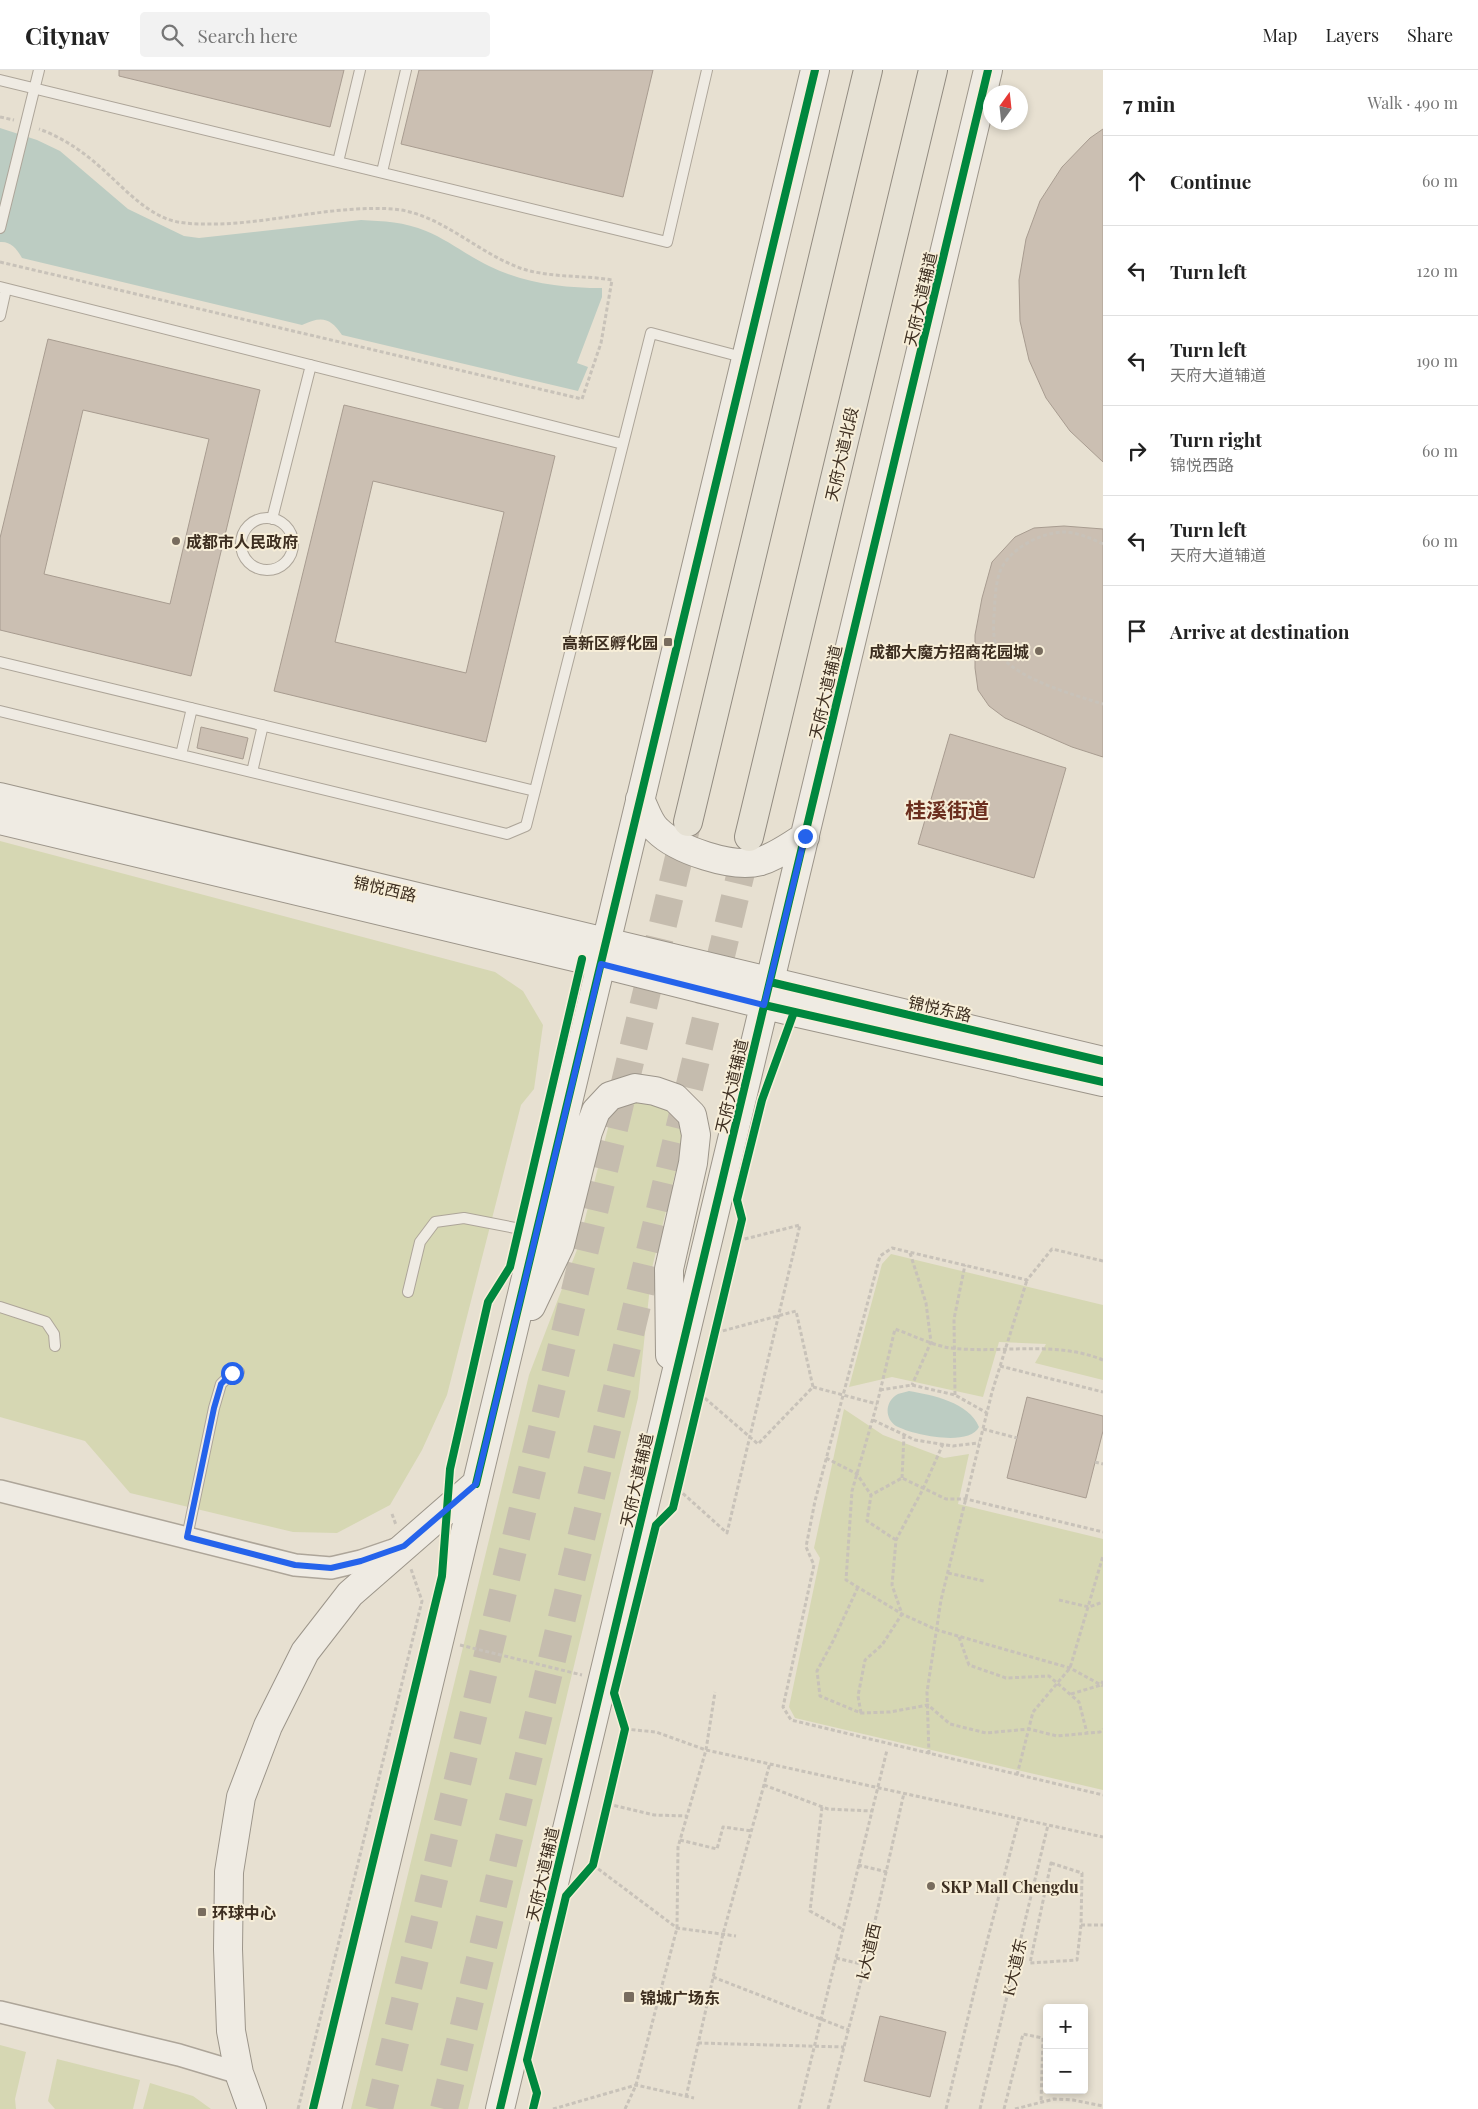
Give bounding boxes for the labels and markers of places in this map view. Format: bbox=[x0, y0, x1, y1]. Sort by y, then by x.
place label: 成都市人民政府 bbox=[186, 531, 298, 552]
marker: 成都市人民政府 bbox=[170, 535, 182, 547]
place label: 高新区孵化园 bbox=[562, 632, 658, 653]
marker: 高新区孵化园 bbox=[662, 636, 674, 648]
place label: 成都大魔方招商花园城 bbox=[869, 641, 1029, 662]
marker: 成都大魔方招商花园城 bbox=[1033, 645, 1045, 657]
place label: SKP Mall Chengdu bbox=[941, 1876, 1079, 1897]
marker: SKP Mall Chengdu bbox=[925, 1880, 937, 1892]
place label: 环球中心 bbox=[212, 1902, 276, 1923]
marker: 环球中心 bbox=[196, 1906, 208, 1918]
place label: 锦城广场东 bbox=[640, 1987, 720, 2008]
marker: 锦城广场东 bbox=[622, 1990, 636, 2004]

